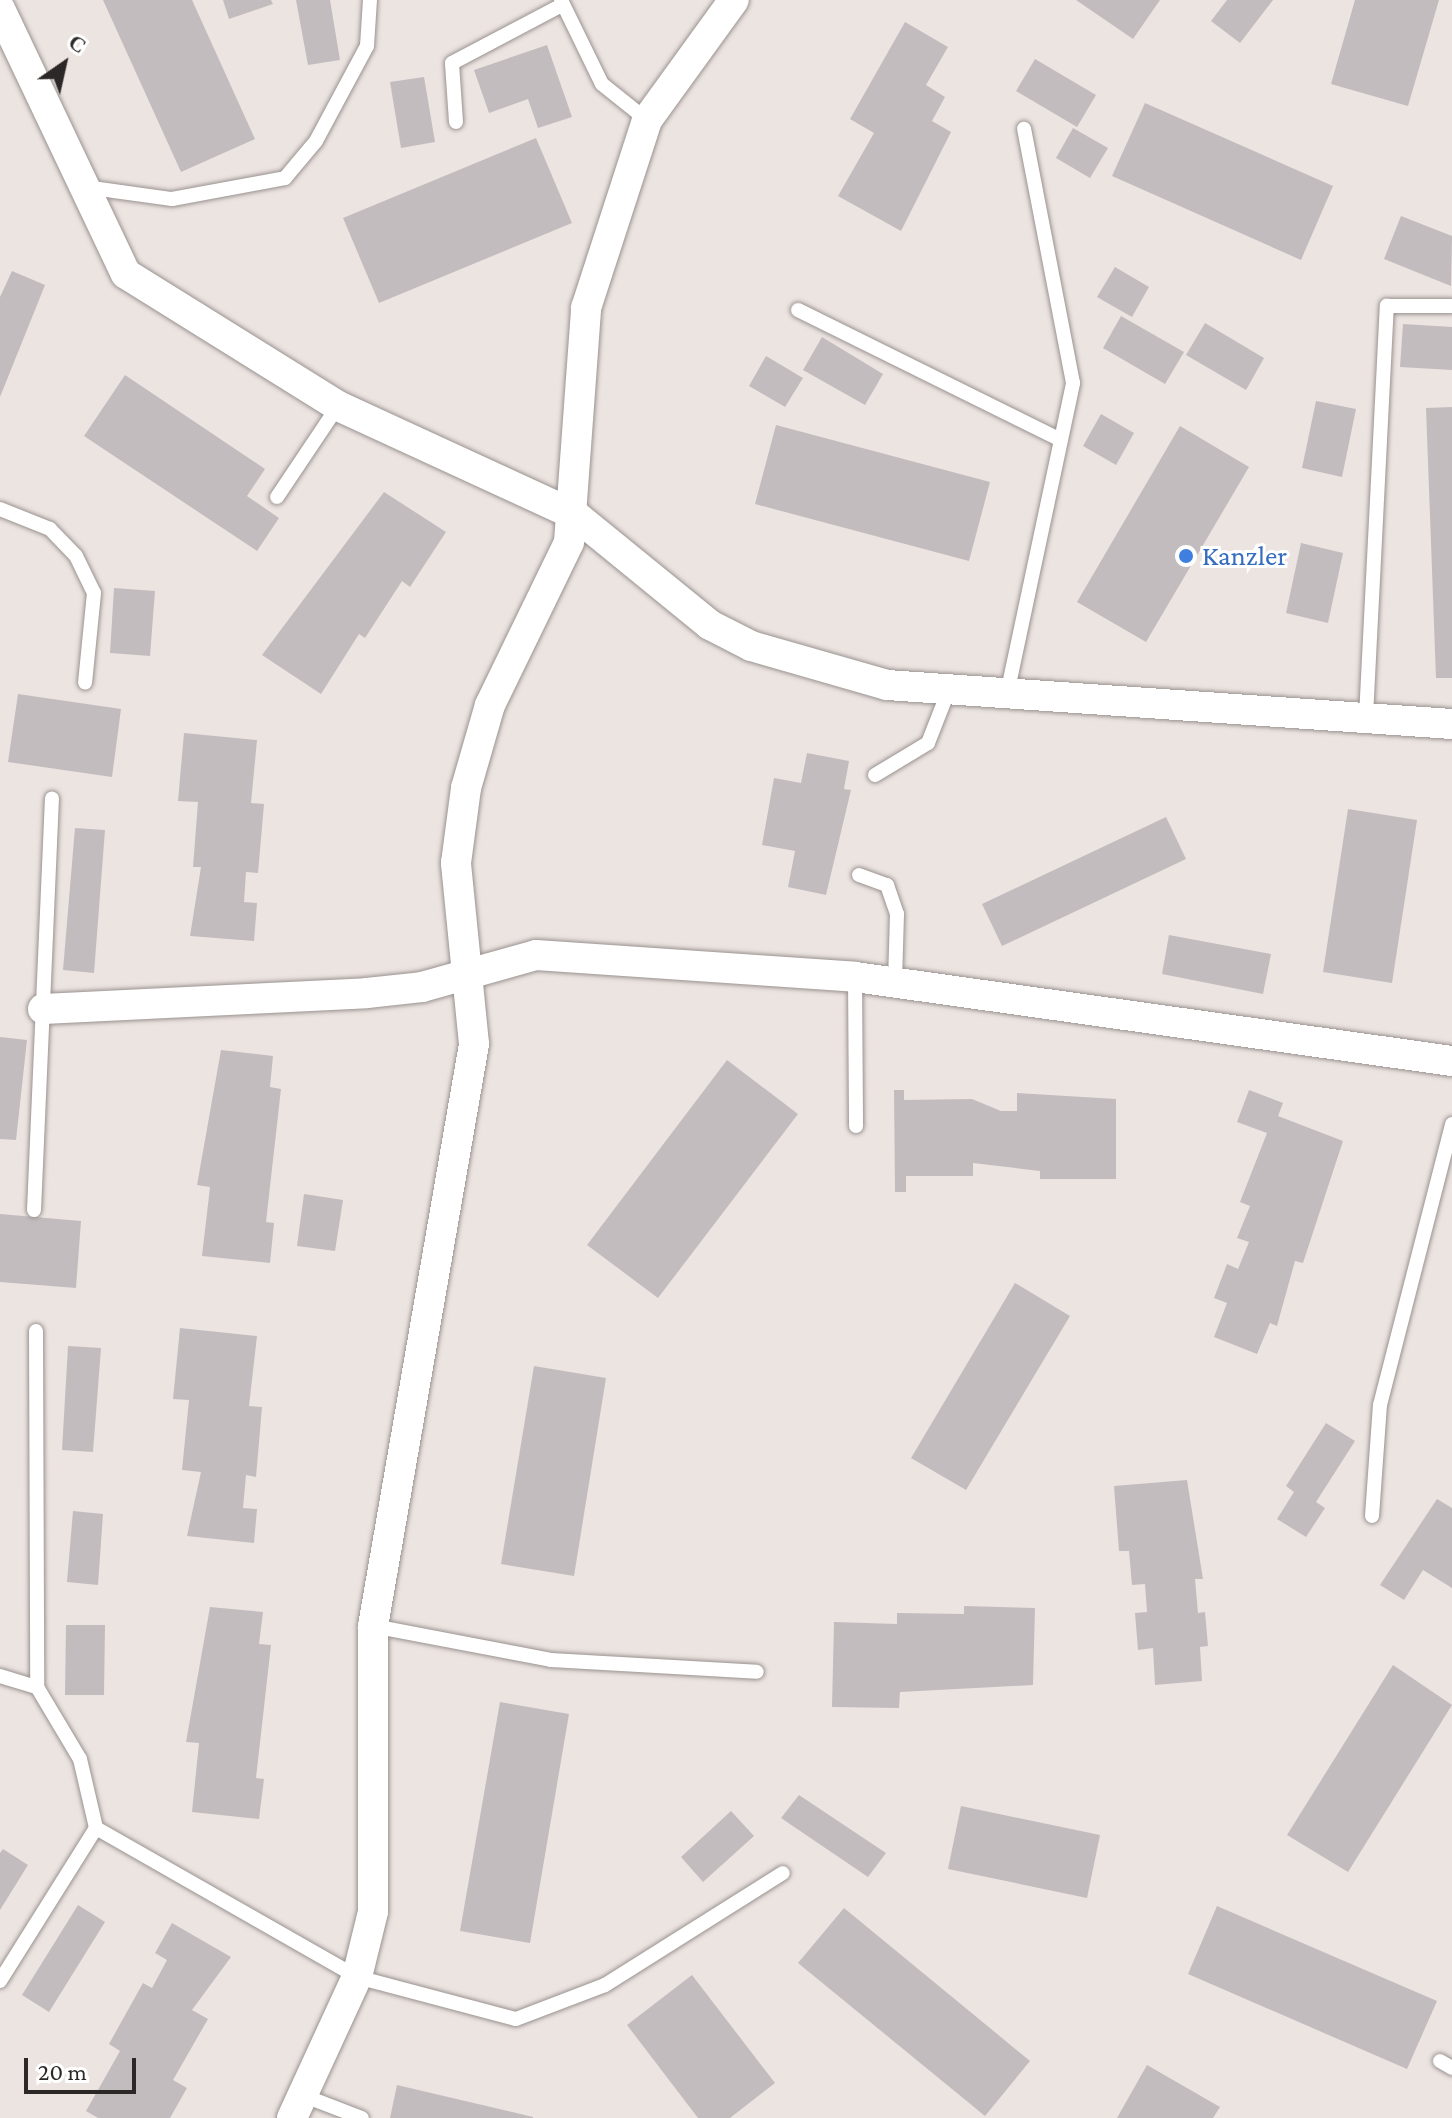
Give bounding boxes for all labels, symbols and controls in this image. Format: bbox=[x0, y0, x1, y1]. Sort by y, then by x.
north arrow bbox=[24, 24, 104, 104]
text: С bbox=[64, 29, 91, 58]
place label: Kanzler bbox=[1202, 539, 1287, 573]
marker: Kanzler bbox=[1177, 547, 1195, 565]
scale bar bbox=[28, 2042, 140, 2092]
text: 20 m bbox=[38, 2058, 87, 2085]

